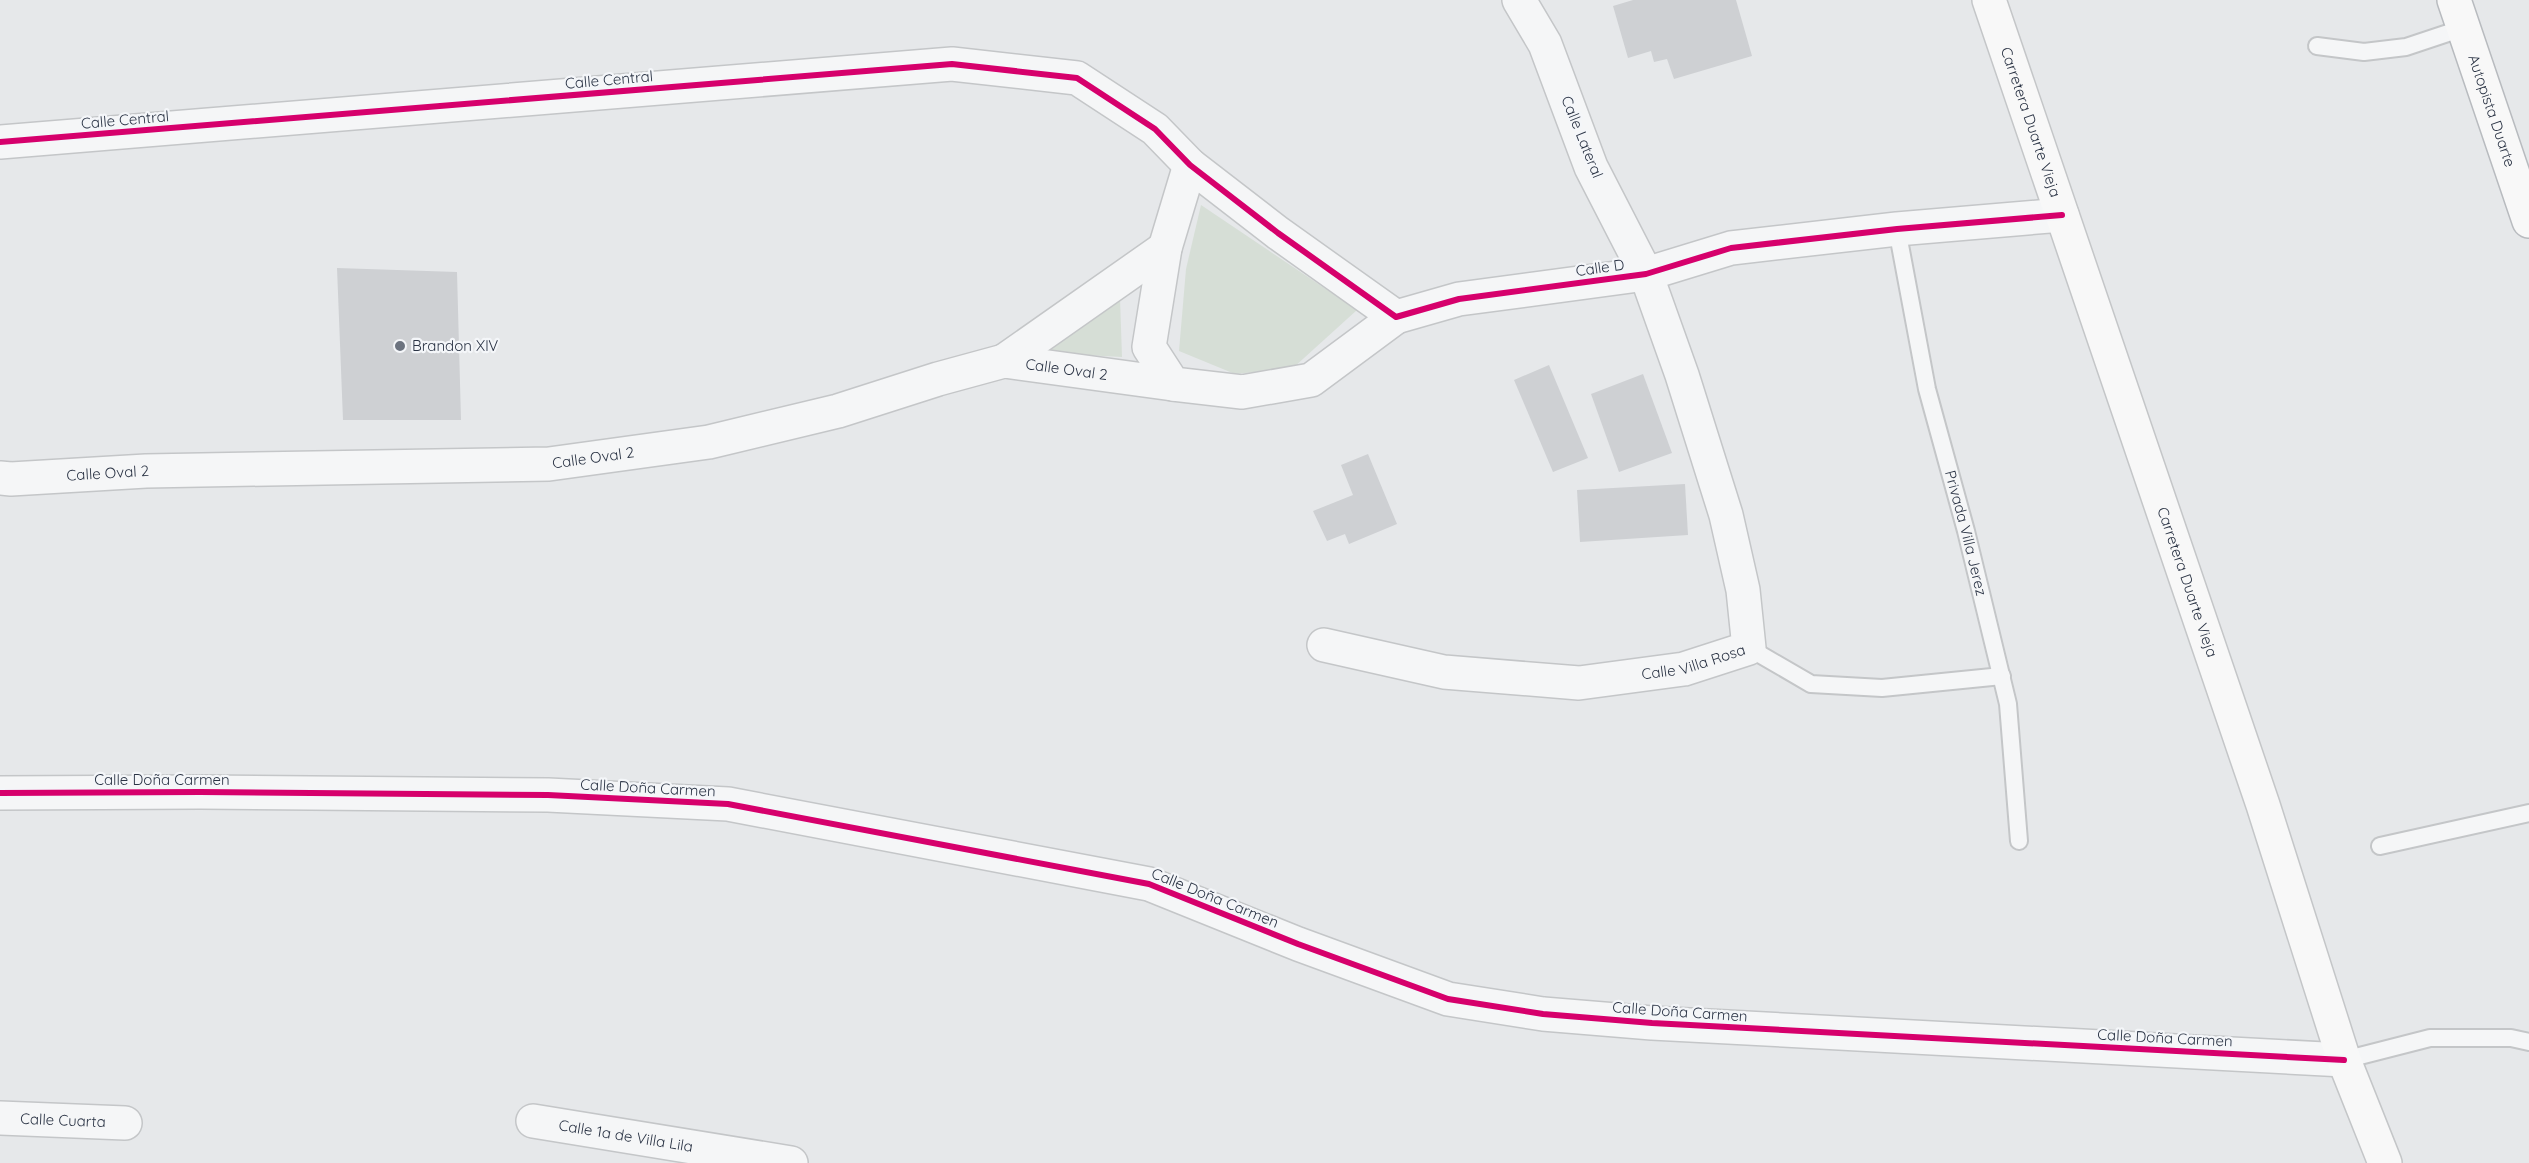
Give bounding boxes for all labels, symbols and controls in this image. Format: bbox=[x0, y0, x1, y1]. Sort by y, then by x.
street label: Carretera Duarte Vieja bbox=[1997, 44, 2065, 200]
street label: Autopista Duarte bbox=[2464, 52, 2520, 169]
street label: Calle Central bbox=[564, 66, 654, 93]
street label: Calle Lateral bbox=[1557, 93, 1608, 181]
street label: Calle Central bbox=[80, 106, 170, 133]
street label: Calle D bbox=[1574, 255, 1626, 280]
place label: Brandon XlV bbox=[412, 336, 498, 355]
marker: Brandon XlV bbox=[393, 339, 407, 353]
street label: Calle Oval 2 bbox=[1024, 354, 1109, 384]
street label: Calle Oval 2 bbox=[551, 442, 635, 472]
street label: Calle Oval 2 bbox=[66, 461, 150, 485]
street label: Privada Villa Jerez bbox=[1941, 468, 1991, 598]
street label: Carretera Duarte Vieja bbox=[2153, 504, 2222, 660]
street label: Calle Villa Rosa bbox=[1640, 640, 1748, 684]
street label: Calle Doña Carmen bbox=[94, 770, 230, 789]
street label: Calle Doña Carmen bbox=[580, 774, 716, 801]
street label: Calle Doña Carmen bbox=[1149, 863, 1282, 932]
street label: Calle Doña Carmen bbox=[1612, 997, 1748, 1026]
street label: Calle Doña Carmen bbox=[2097, 1024, 2233, 1051]
street label: Calle Cuarta bbox=[20, 1109, 106, 1131]
street label: Calle 1a de Villa Lila bbox=[557, 1115, 694, 1156]

